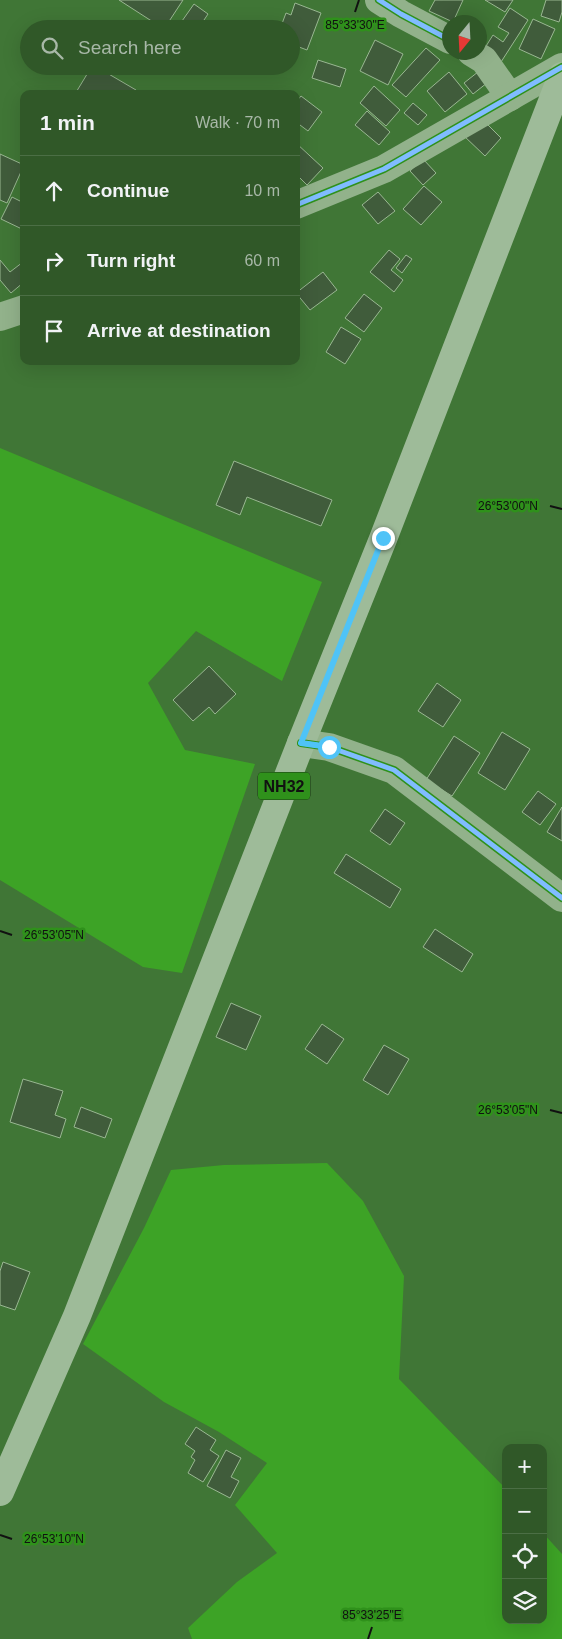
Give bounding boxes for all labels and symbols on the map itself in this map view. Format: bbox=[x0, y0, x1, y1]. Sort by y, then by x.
north arrow bbox=[442, 15, 487, 60]
text: 85°33'30"E bbox=[325, 18, 385, 32]
text: 26°53'00"N bbox=[478, 499, 538, 513]
route end bbox=[372, 527, 395, 550]
route start bbox=[318, 736, 341, 759]
road number: NH32 bbox=[258, 772, 310, 799]
text: 26°53'05"N bbox=[24, 928, 84, 942]
text: 26°53'05"N bbox=[478, 1103, 538, 1117]
text: 26°53'10"N bbox=[24, 1532, 84, 1546]
text: 85°33'25"E bbox=[342, 1608, 402, 1622]

